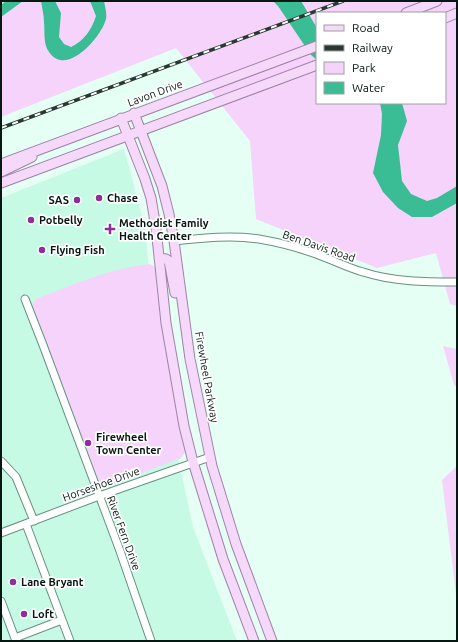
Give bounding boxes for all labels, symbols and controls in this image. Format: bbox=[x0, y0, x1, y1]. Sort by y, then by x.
legend bbox=[316, 12, 446, 104]
text: Road bbox=[352, 21, 380, 34]
text: Railway bbox=[352, 41, 393, 54]
text: Park bbox=[352, 61, 376, 74]
street label: Lavon Drive bbox=[126, 77, 184, 109]
text: Water bbox=[352, 81, 385, 94]
place label: Chase bbox=[107, 192, 138, 204]
marker: Chase bbox=[94, 193, 104, 203]
place label: SAS bbox=[49, 194, 69, 206]
marker: SAS bbox=[72, 195, 82, 205]
place label: Potbelly bbox=[39, 214, 83, 226]
marker: Potbelly bbox=[26, 215, 36, 225]
place label: Methodist Family Health Center bbox=[119, 217, 209, 242]
marker: Methodist Family Health Center bbox=[104, 223, 116, 235]
street label: Ben Davis Road bbox=[281, 228, 357, 264]
place label: Flying Fish bbox=[50, 244, 105, 256]
marker: Flying Fish bbox=[37, 245, 47, 255]
street label: Firewheel Parkway bbox=[193, 330, 221, 424]
place label: Firewheel Town Center bbox=[96, 431, 162, 456]
marker: Firewheel Town Center bbox=[83, 438, 93, 448]
street label: Horseshoe Drive bbox=[61, 464, 141, 504]
street label: River Fern Drive bbox=[105, 494, 143, 572]
place label: Lane Bryant bbox=[21, 576, 84, 588]
marker: Lane Bryant bbox=[8, 577, 18, 587]
place label: Loft bbox=[32, 608, 54, 620]
marker: Loft bbox=[19, 609, 29, 619]

